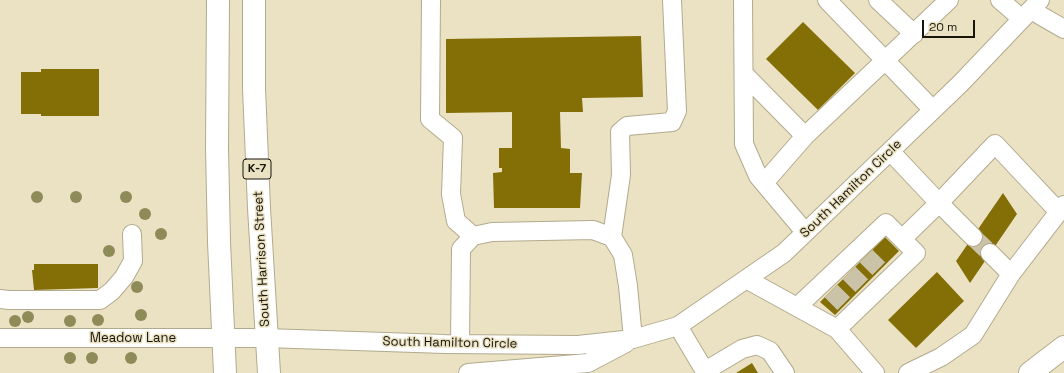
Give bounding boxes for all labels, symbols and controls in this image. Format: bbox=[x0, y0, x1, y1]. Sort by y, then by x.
scale bar bbox=[924, 12, 977, 38]
text: 20 m bbox=[929, 19, 957, 35]
street label: South Hamilton Circle bbox=[797, 137, 905, 241]
road number: K-7 bbox=[243, 159, 271, 179]
street label: South Harrison Street bbox=[251, 191, 273, 327]
street label: Meadow Lane bbox=[90, 330, 176, 346]
street label: South Hamilton Circle bbox=[383, 334, 517, 352]

